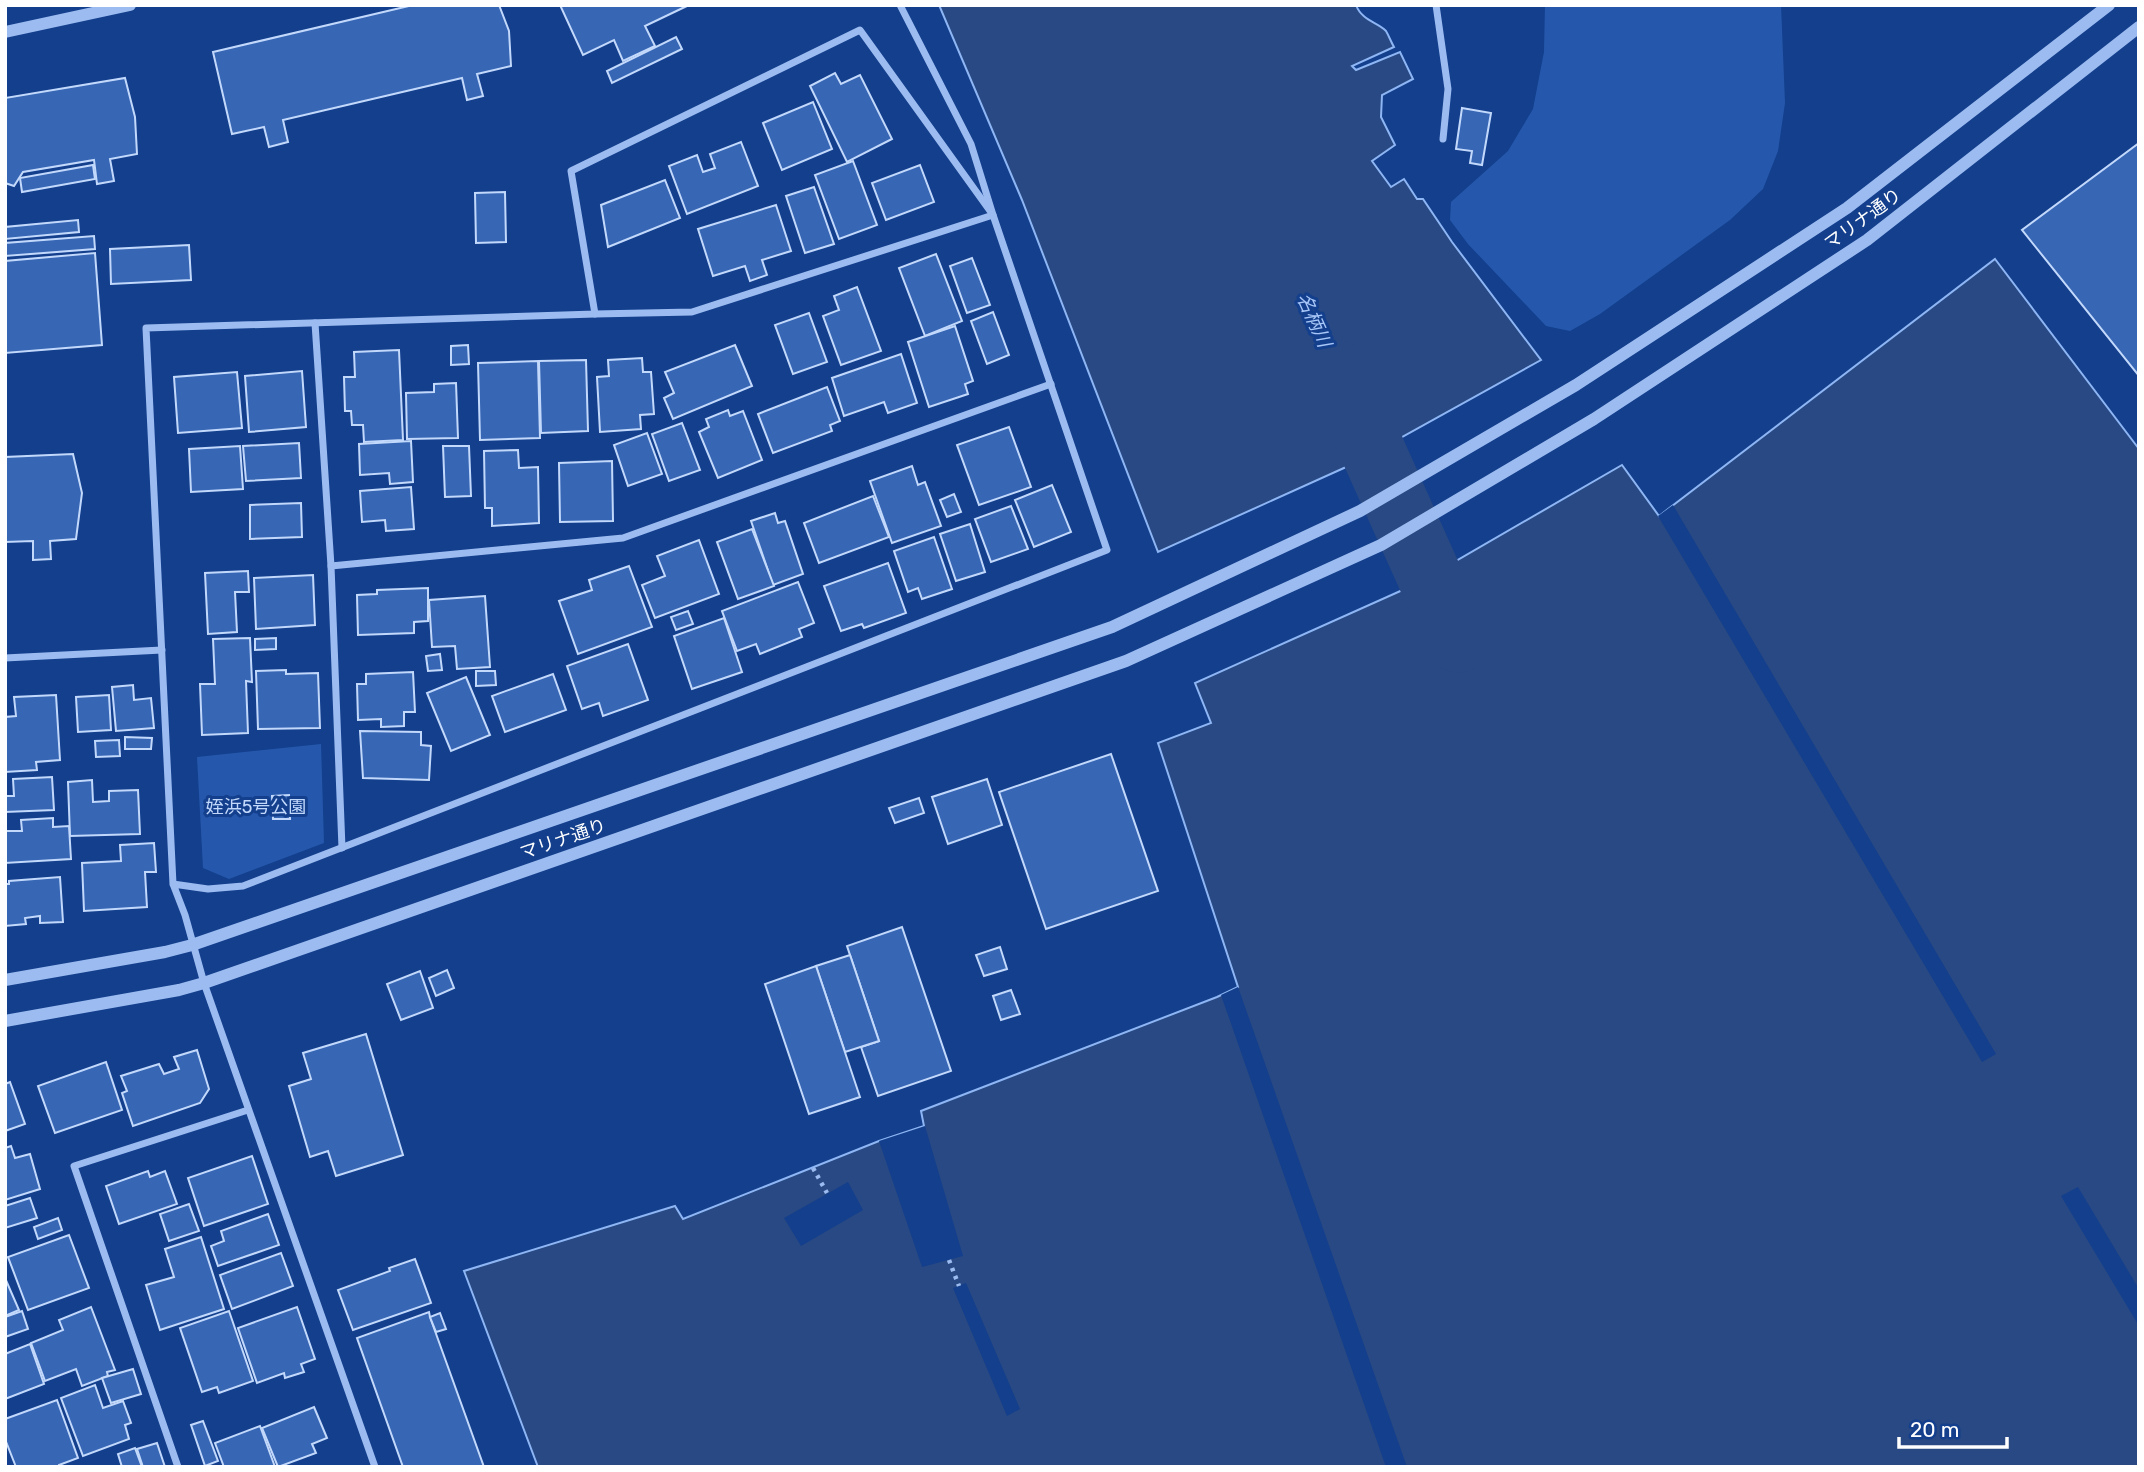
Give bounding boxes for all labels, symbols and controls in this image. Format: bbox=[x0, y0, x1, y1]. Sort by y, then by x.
street label: マリナ通り bbox=[1820, 184, 1906, 254]
water label: 名柄川 bbox=[1292, 289, 1337, 353]
park label: 姪浜5号公園 bbox=[206, 796, 306, 818]
street label: マリナ通り bbox=[517, 814, 609, 864]
scale bar bbox=[1899, 1406, 2008, 1450]
text: 20 m bbox=[1910, 1417, 1959, 1442]

